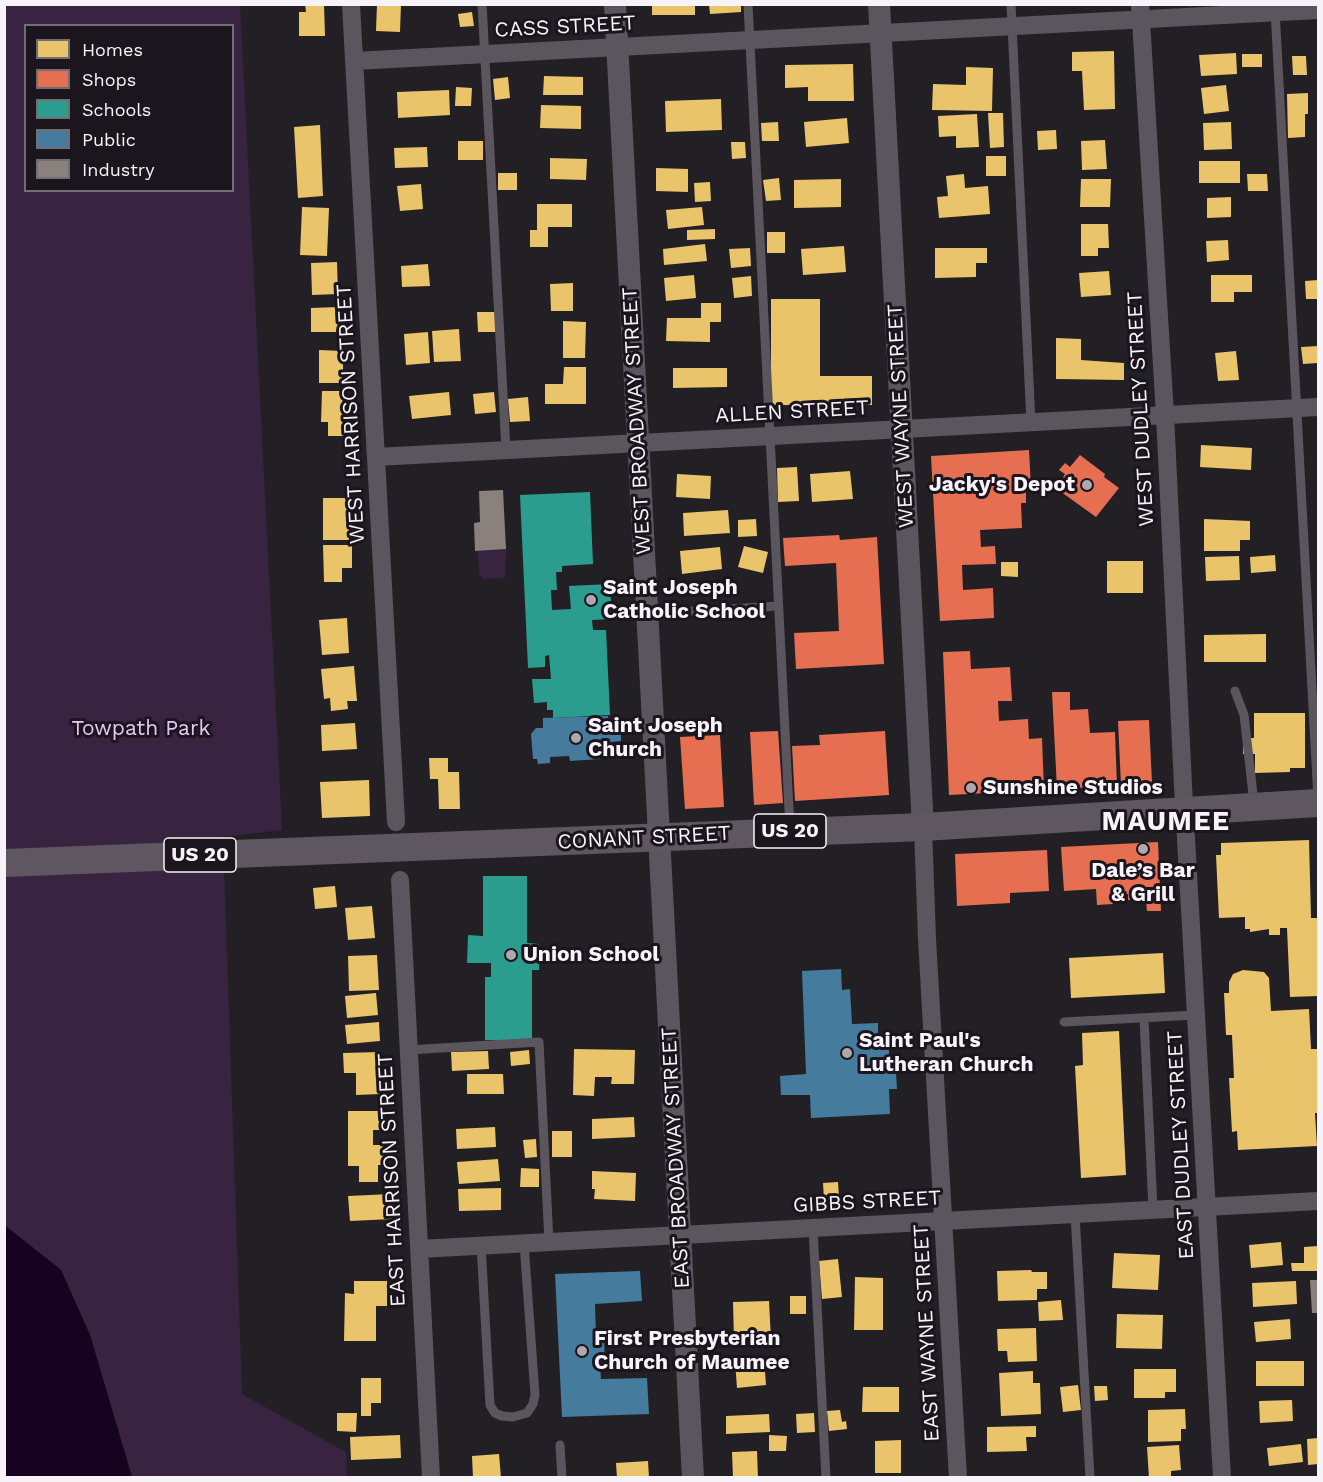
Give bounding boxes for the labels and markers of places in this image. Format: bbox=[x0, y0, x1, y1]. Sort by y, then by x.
place label: Jacky's Depot bbox=[929, 472, 1075, 498]
marker: Jacky's Depot bbox=[1080, 478, 1094, 492]
place label: Saint Joseph Catholic School bbox=[603, 575, 765, 625]
marker: Saint Joseph Catholic School bbox=[584, 593, 598, 607]
place label: Saint Joseph Church bbox=[588, 713, 723, 763]
marker: Saint Joseph Church bbox=[569, 731, 583, 745]
place label: Sunshine Studios bbox=[983, 775, 1163, 801]
marker: Sunshine Studios bbox=[964, 781, 978, 795]
marker: Dale’s Bar & Grill bbox=[1136, 842, 1150, 856]
place label: Dale’s Bar & Grill bbox=[1091, 858, 1195, 908]
place label: Union School bbox=[523, 942, 659, 968]
marker: Union School bbox=[504, 948, 518, 962]
place label: Saint Paul's Lutheran Church bbox=[859, 1028, 1033, 1078]
marker: Saint Paul's Lutheran Church bbox=[840, 1046, 854, 1060]
place label: First Presbyterian Church of Maumee bbox=[594, 1326, 790, 1376]
marker: First Presbyterian Church of Maumee bbox=[575, 1344, 589, 1358]

